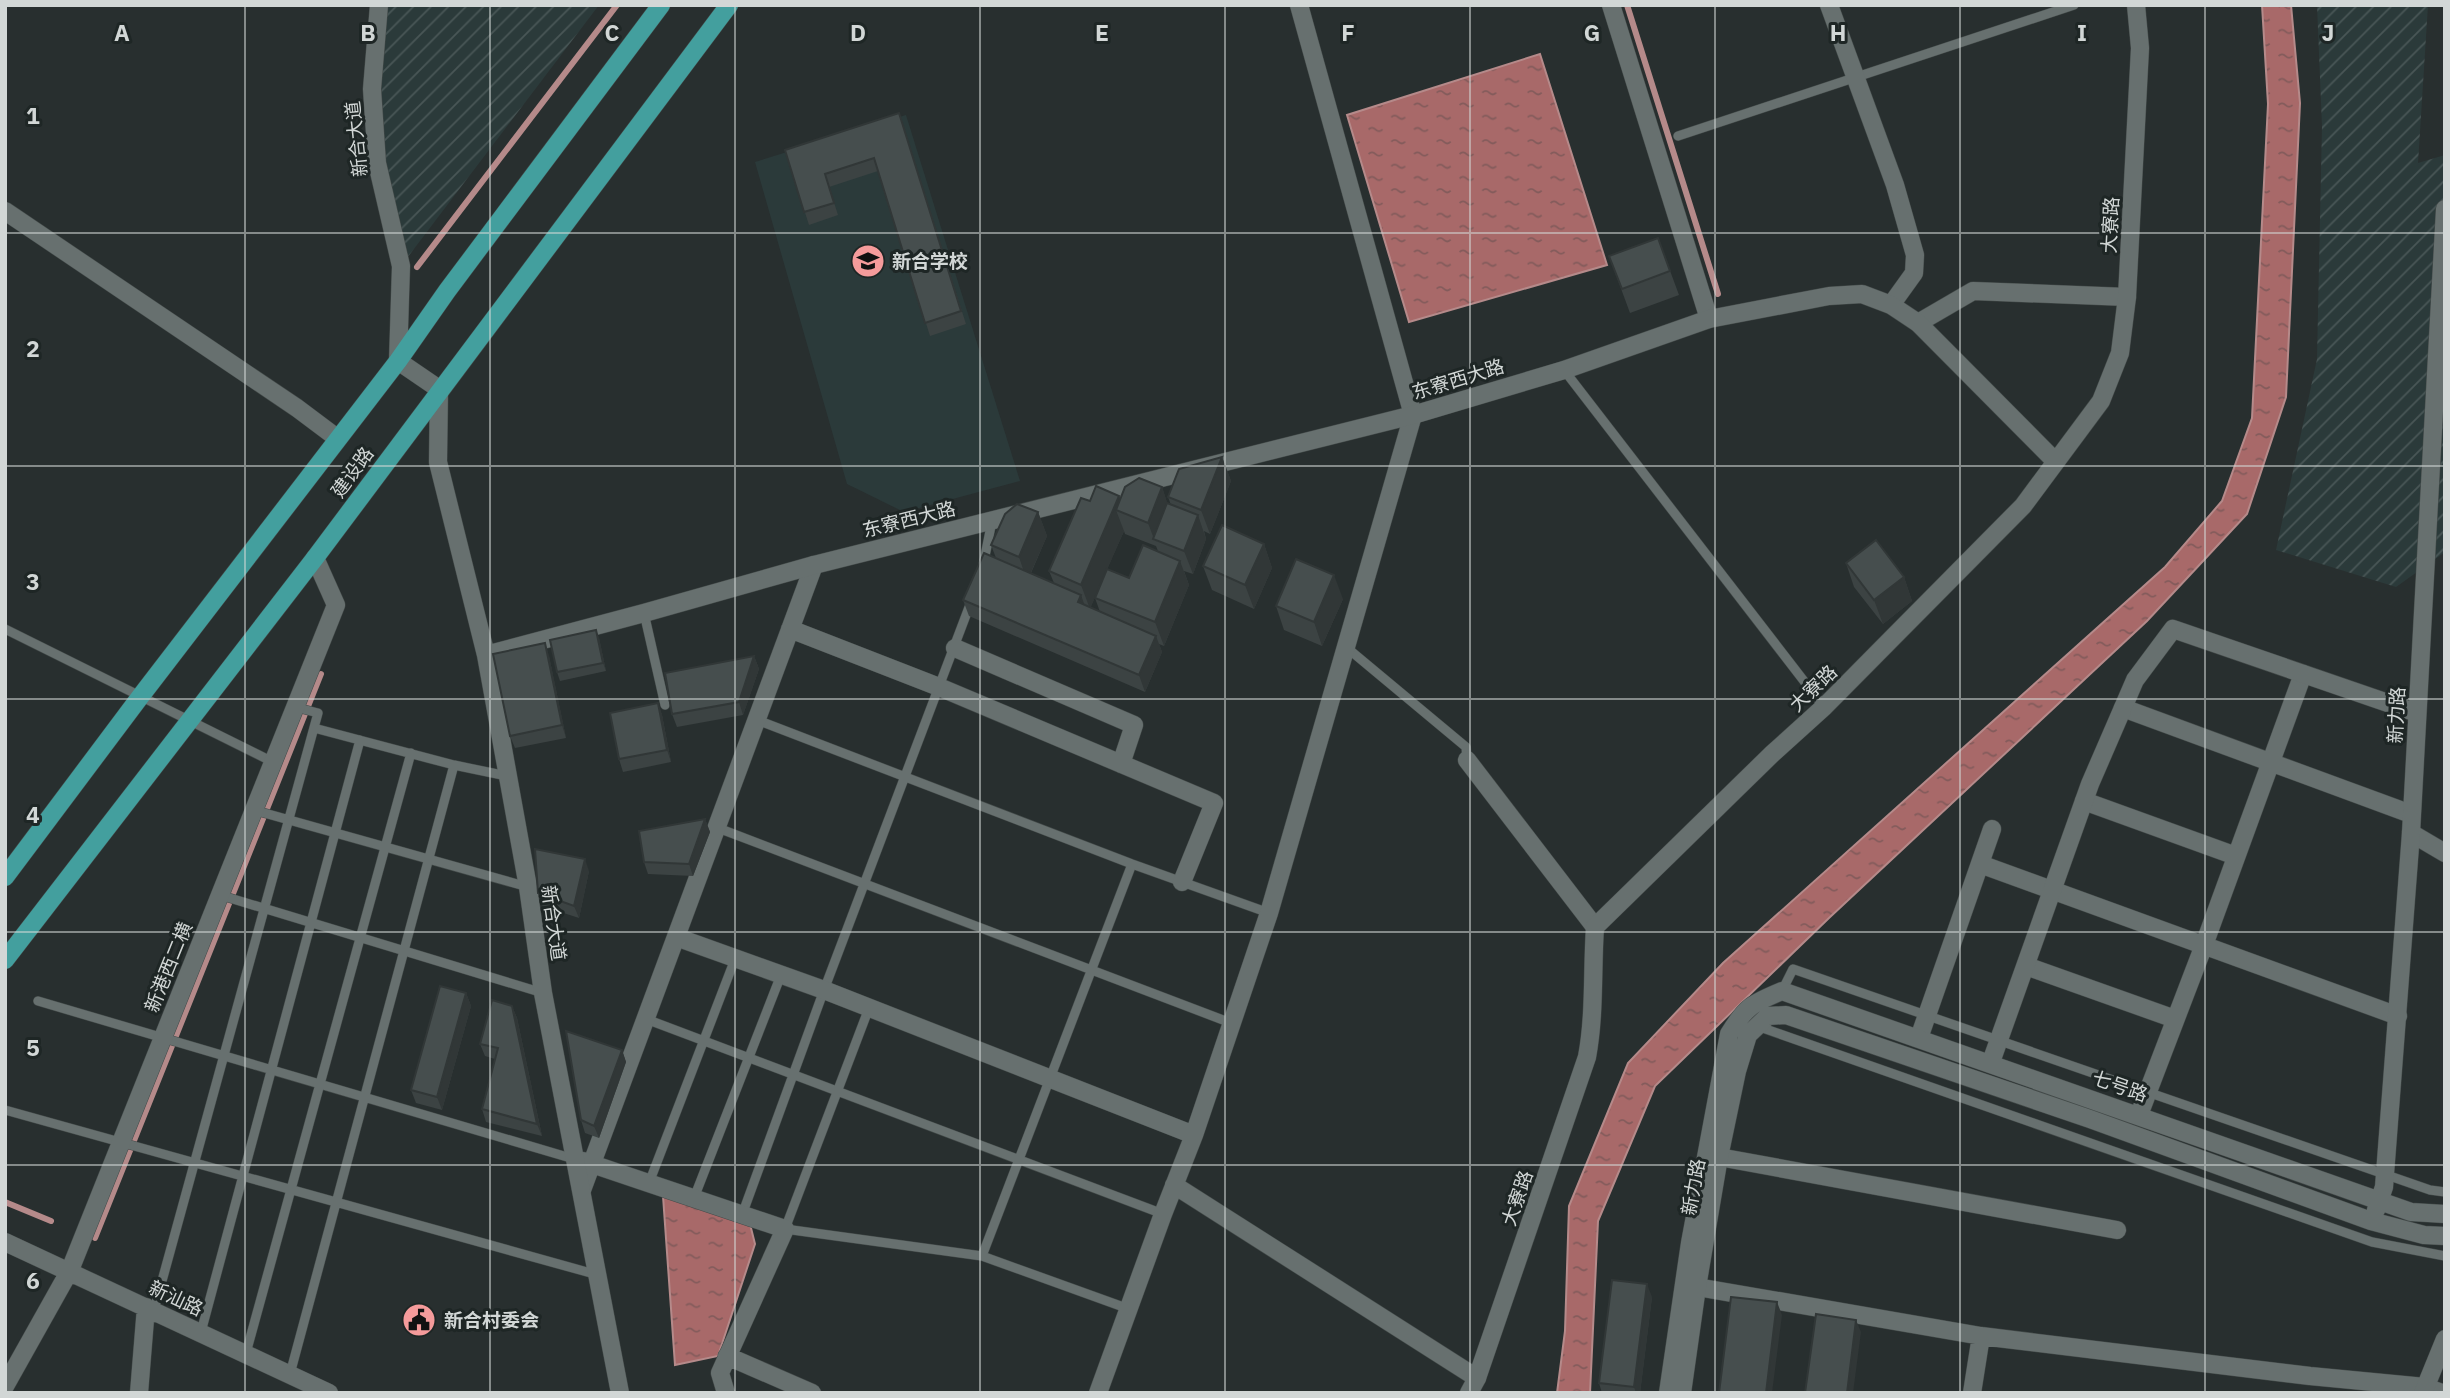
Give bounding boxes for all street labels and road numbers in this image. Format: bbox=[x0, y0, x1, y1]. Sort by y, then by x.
street label: 新合大道 bbox=[340, 100, 372, 178]
street label: 大寮路 bbox=[2097, 196, 2123, 254]
street label: 东寮西大路 bbox=[1409, 354, 1507, 404]
street label: 建设路 bbox=[326, 442, 378, 502]
street label: 东寮西大路 bbox=[860, 496, 958, 542]
street label: 大寮路 bbox=[1784, 660, 1842, 716]
street label: 新力路 bbox=[2383, 686, 2409, 744]
street label: 新合大道 bbox=[537, 884, 571, 962]
street label: 新港西二横 bbox=[139, 918, 197, 1016]
street label: 七号路 bbox=[2089, 1065, 2151, 1107]
street label: 新力路 bbox=[1676, 1157, 1710, 1217]
street label: 大寮路 bbox=[1496, 1167, 1538, 1229]
street label: 新汕路 bbox=[145, 1275, 207, 1321]

